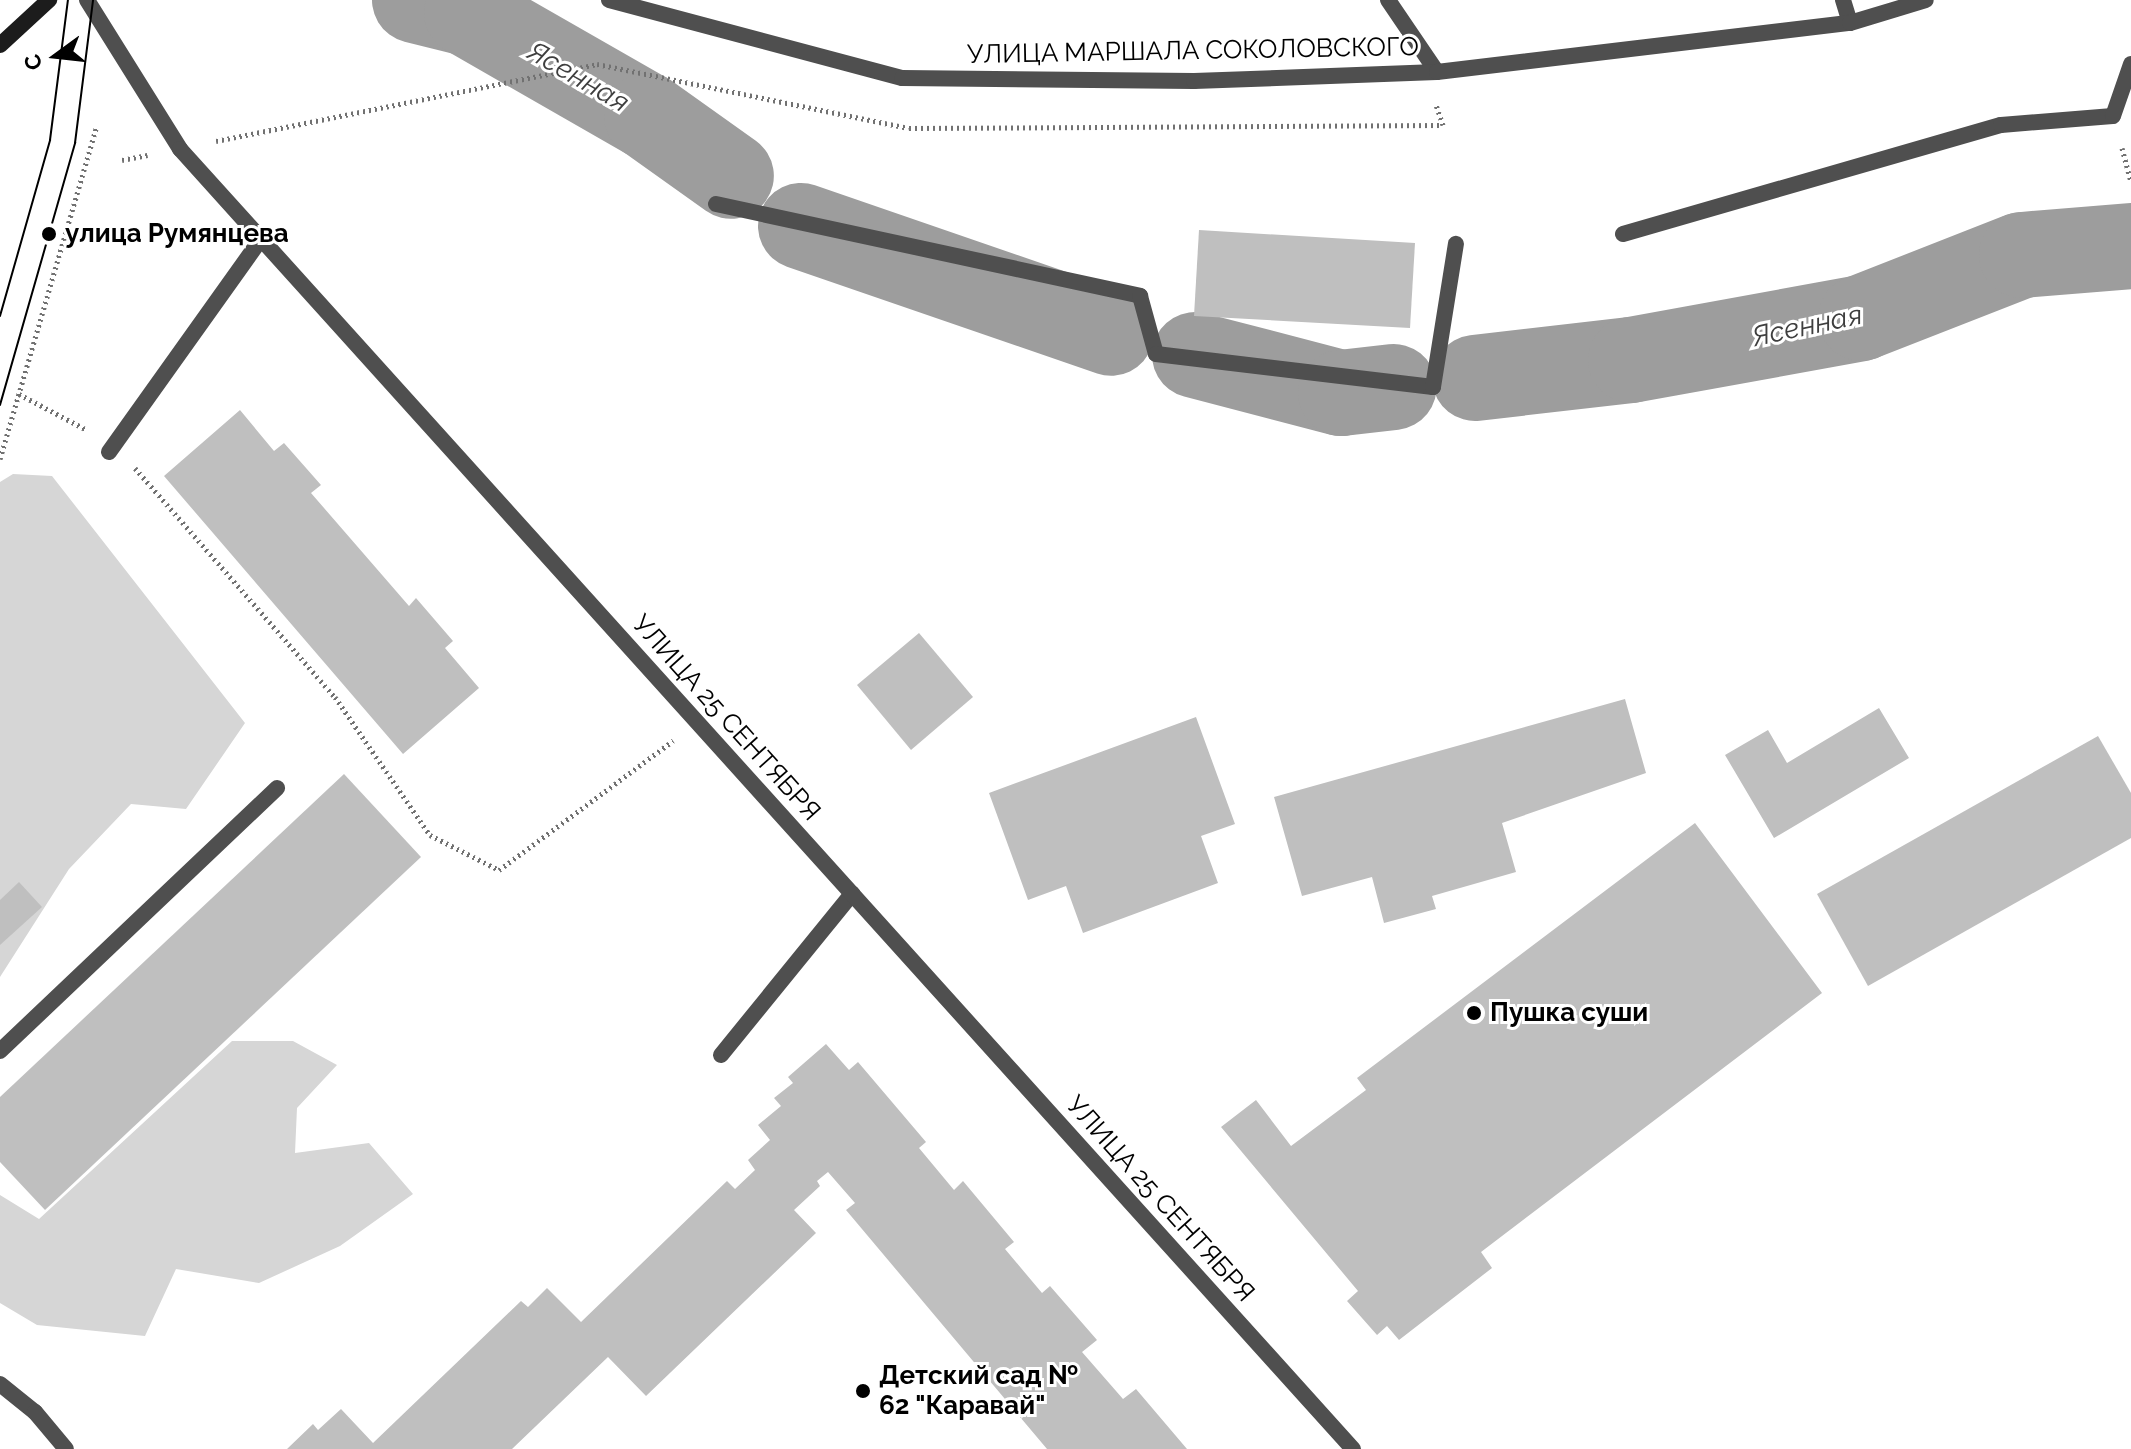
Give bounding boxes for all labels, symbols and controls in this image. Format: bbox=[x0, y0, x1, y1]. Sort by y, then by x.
north arrow bbox=[16, 16, 96, 96]
street label: УЛИЦА МАРШАЛА СОКОЛОВСКОГО bbox=[966, 31, 1420, 71]
water label: Ясенная bbox=[521, 34, 635, 120]
text: С bbox=[18, 52, 47, 73]
place label: улица Румянцева bbox=[65, 218, 289, 250]
marker: улица Румянцева bbox=[40, 225, 58, 243]
water label: Ясенная bbox=[1749, 298, 1865, 354]
street label: УЛИЦА 25 СЕНТЯБРЯ bbox=[625, 608, 827, 828]
place label: Пушка суши bbox=[1490, 997, 1648, 1029]
marker: Пушка суши bbox=[1465, 1004, 1483, 1022]
street label: УЛИЦА 25 СЕНТЯБРЯ bbox=[1059, 1089, 1261, 1309]
place label: Детский сад № 62 "Каравай" bbox=[879, 1360, 1078, 1422]
marker: Детский сад № 62 "Каравай" bbox=[854, 1382, 872, 1400]

